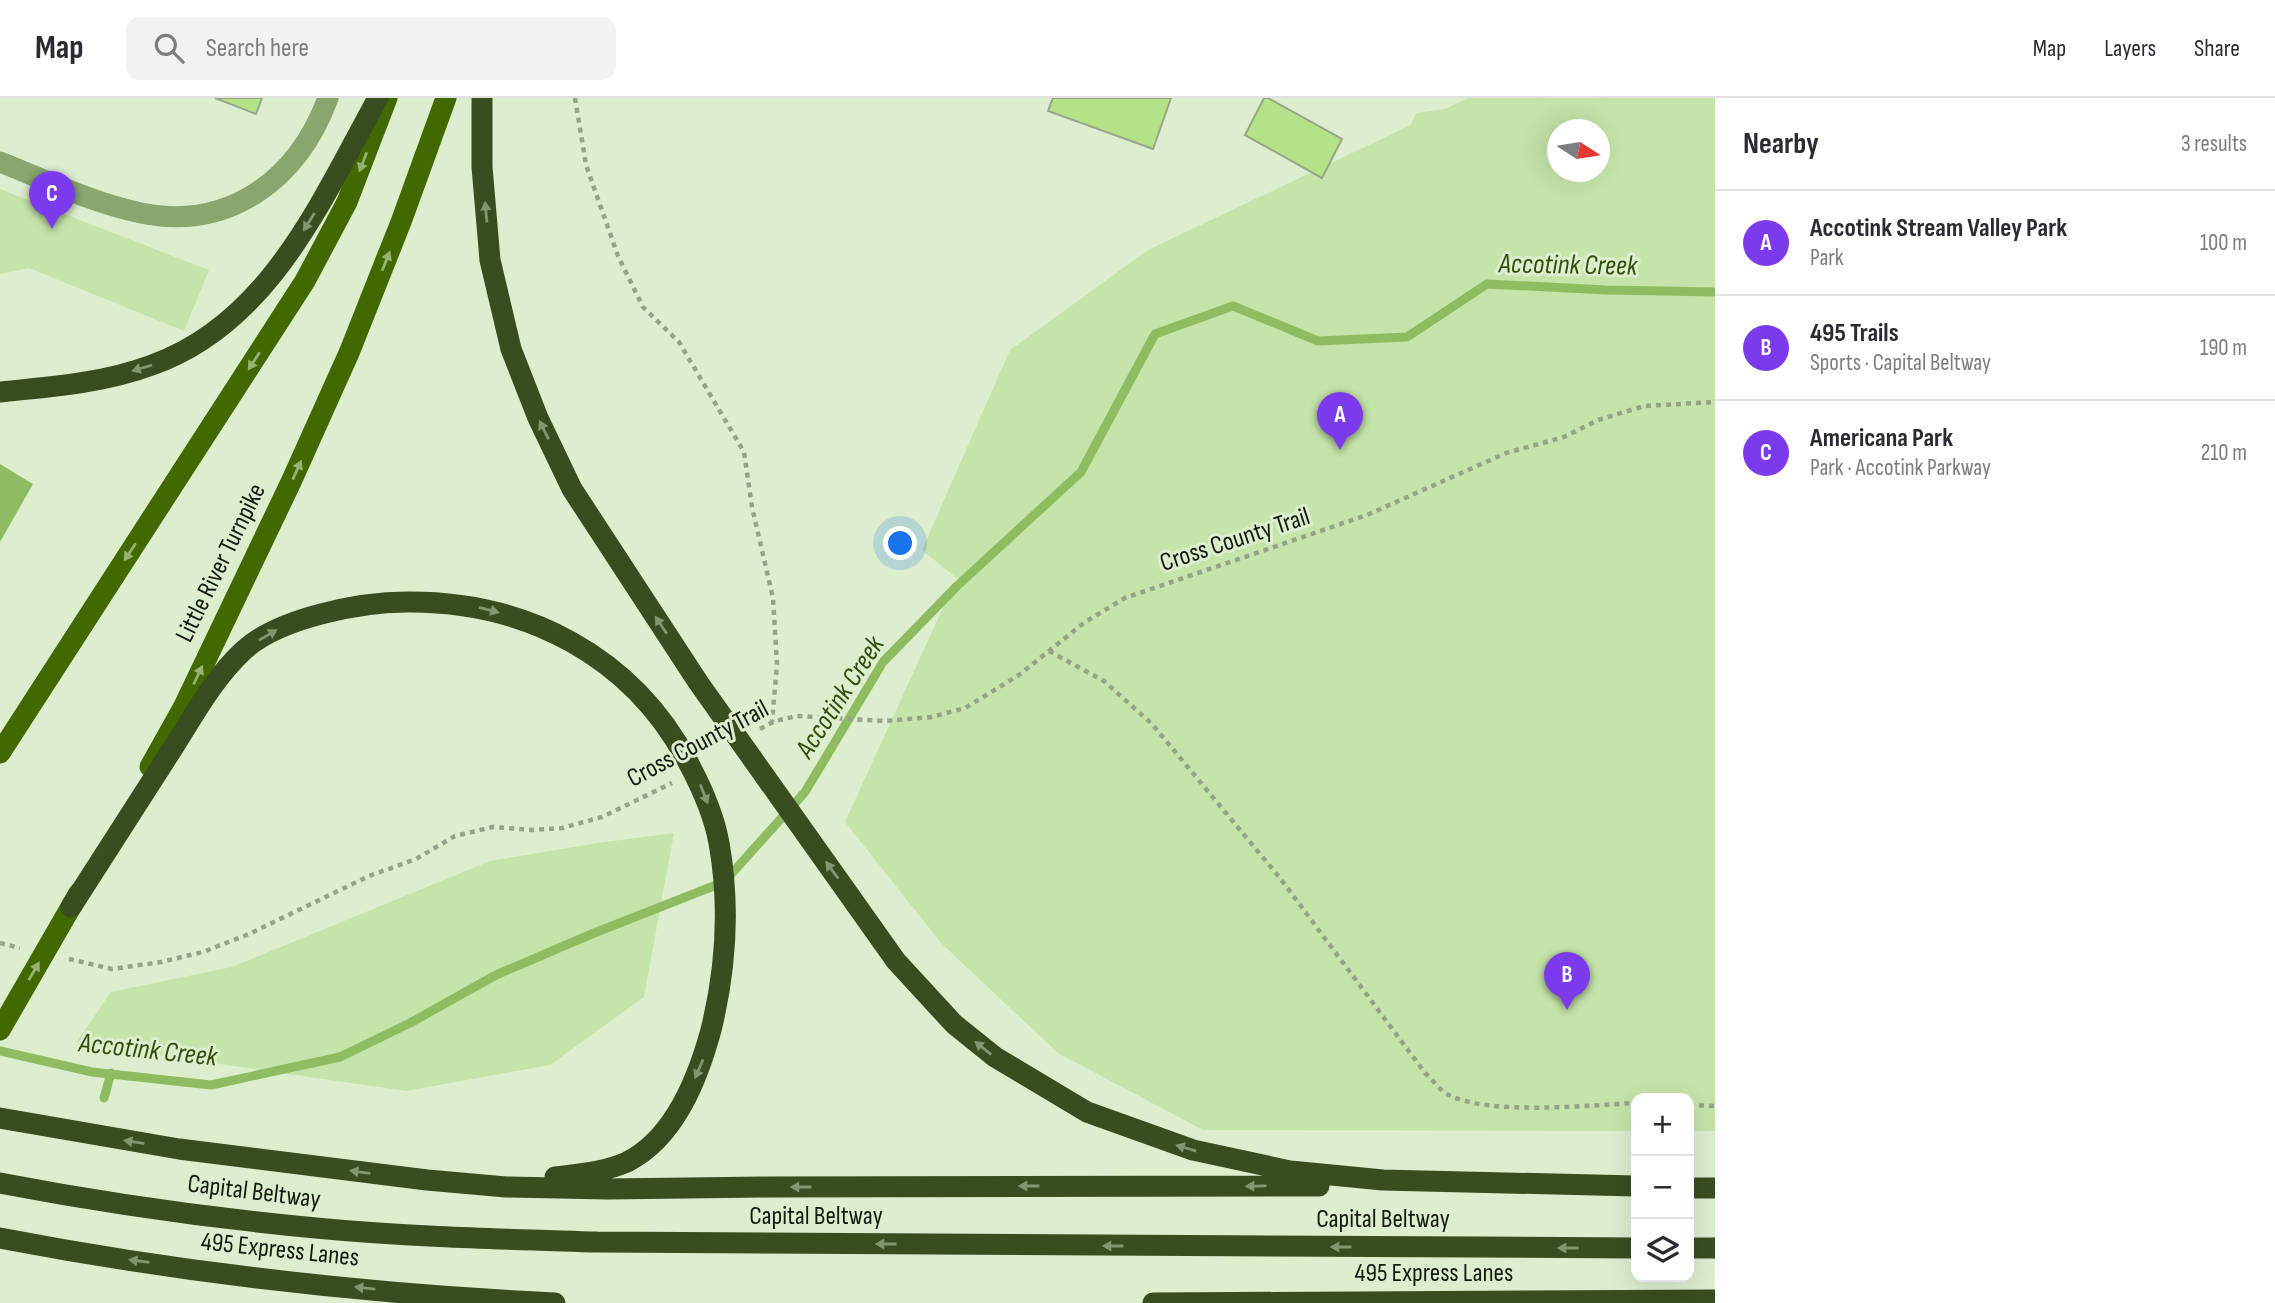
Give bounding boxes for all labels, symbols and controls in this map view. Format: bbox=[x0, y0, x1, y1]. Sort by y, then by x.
search box bbox=[126, 17, 616, 80]
text: Map bbox=[35, 28, 84, 68]
icon: search bbox=[150, 29, 188, 67]
text: Search here bbox=[206, 33, 309, 64]
text: Map bbox=[2033, 34, 2066, 63]
text: Layers bbox=[2104, 34, 2156, 63]
text: Share bbox=[2194, 34, 2240, 63]
north arrow bbox=[1547, 119, 1610, 182]
text: Nearby bbox=[1743, 126, 1819, 162]
text: 3 results bbox=[2181, 130, 2247, 158]
one-way arrow bbox=[358, 152, 369, 173]
pin: C bbox=[29, 171, 75, 229]
one-way arrow bbox=[480, 201, 491, 223]
one-way arrow bbox=[302, 212, 315, 231]
text: Accotink Stream Valley Park bbox=[1810, 213, 2067, 244]
text: A bbox=[1761, 229, 1771, 257]
text: 100 m bbox=[2200, 229, 2247, 257]
text: Park bbox=[1810, 244, 1844, 272]
water label: Accotink Creek bbox=[1498, 247, 1639, 283]
one-way arrow bbox=[381, 250, 392, 271]
text: 495 Trails bbox=[1810, 318, 1899, 349]
text: B bbox=[1761, 334, 1771, 362]
text: 190 m bbox=[2200, 334, 2247, 362]
text: Sports · Capital Beltway bbox=[1810, 349, 1991, 377]
one-way arrow bbox=[247, 351, 260, 370]
one-way arrow bbox=[131, 363, 152, 373]
pin: A bbox=[1317, 392, 1363, 450]
one-way arrow bbox=[538, 420, 550, 440]
text: Americana Park bbox=[1810, 423, 1953, 454]
text: C bbox=[1760, 439, 1772, 467]
text: 210 m bbox=[2201, 439, 2247, 467]
text: Park · Accotink Parkway bbox=[1810, 454, 1991, 482]
one-way arrow bbox=[291, 460, 303, 480]
street label: Little River Turnpike bbox=[169, 479, 273, 647]
street label: Cross County Trail bbox=[1156, 501, 1314, 579]
your location bbox=[883, 526, 917, 560]
one-way arrow bbox=[124, 542, 137, 561]
one-way arrow bbox=[478, 605, 500, 616]
one-way arrow bbox=[654, 615, 667, 635]
one-way arrow bbox=[258, 629, 277, 641]
water label: Accotink Creek bbox=[788, 629, 892, 765]
one-way arrow bbox=[193, 665, 204, 685]
street label: Cross County Trail bbox=[622, 694, 774, 794]
one-way arrow bbox=[698, 783, 709, 804]
one-way arrow bbox=[825, 861, 839, 879]
pin: B bbox=[1544, 952, 1590, 1010]
one-way arrow bbox=[28, 962, 40, 981]
water label: Accotink Creek bbox=[76, 1026, 220, 1074]
one-way arrow bbox=[975, 1040, 993, 1055]
one-way arrow bbox=[693, 1059, 704, 1080]
map controls bbox=[1631, 1093, 1694, 1282]
button: + bbox=[1631, 1093, 1694, 1156]
one-way arrow bbox=[123, 1136, 145, 1147]
one-way arrow bbox=[1175, 1142, 1196, 1152]
button: − bbox=[1631, 1156, 1694, 1219]
one-way arrow bbox=[349, 1166, 371, 1177]
street label: Capital Beltway bbox=[186, 1168, 322, 1216]
one-way arrow bbox=[1018, 1180, 1040, 1192]
one-way arrow bbox=[1245, 1180, 1267, 1192]
one-way arrow bbox=[790, 1181, 812, 1193]
street label: Capital Beltway bbox=[749, 1201, 883, 1232]
street label: Capital Beltway bbox=[1316, 1204, 1450, 1235]
button: layers bbox=[1631, 1219, 1694, 1282]
street label: 495 Express Lanes bbox=[199, 1226, 361, 1274]
one-way arrow bbox=[874, 1238, 896, 1250]
one-way arrow bbox=[1102, 1240, 1124, 1252]
one-way arrow bbox=[1329, 1241, 1351, 1253]
one-way arrow bbox=[1557, 1242, 1579, 1254]
one-way arrow bbox=[128, 1256, 150, 1267]
street label: 495 Express Lanes bbox=[1355, 1258, 1513, 1289]
one-way arrow bbox=[353, 1282, 375, 1293]

